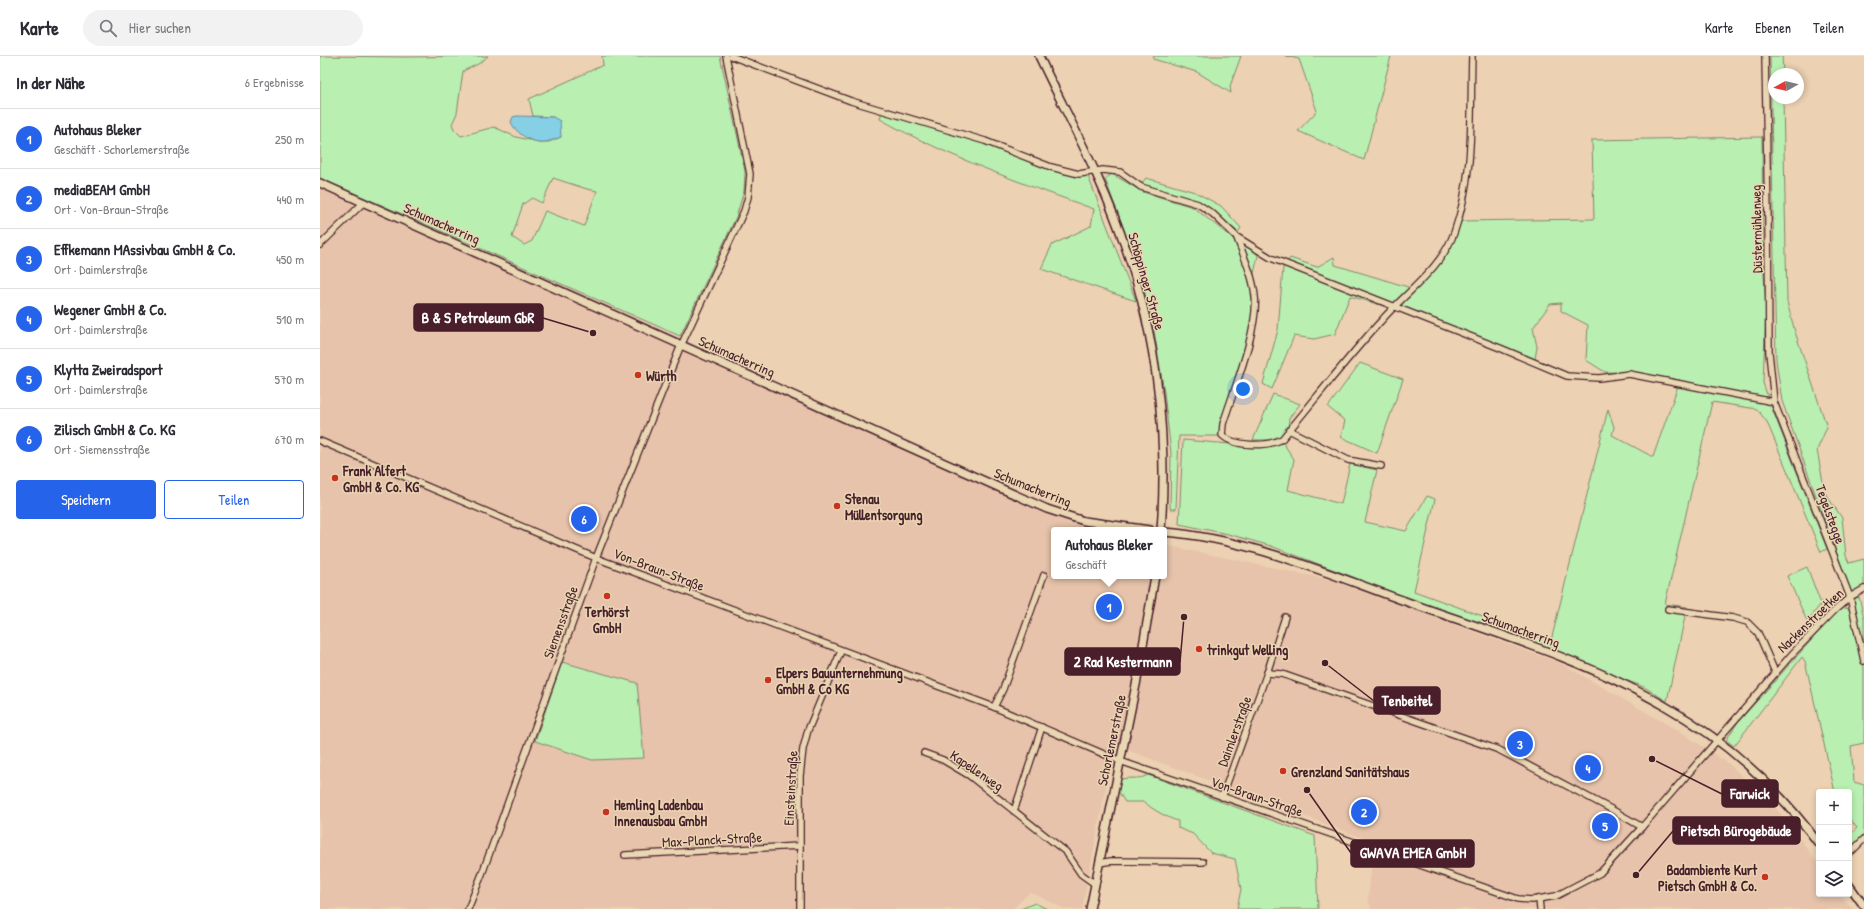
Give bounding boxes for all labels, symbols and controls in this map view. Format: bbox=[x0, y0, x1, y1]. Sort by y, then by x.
search box bbox=[83, 10, 363, 46]
text: Karte bbox=[20, 15, 59, 41]
icon: search bbox=[97, 17, 119, 39]
text: Hier suchen bbox=[129, 17, 191, 38]
text: Karte bbox=[1705, 18, 1733, 37]
text: Ebenen bbox=[1755, 18, 1791, 37]
text: Teilen bbox=[1813, 18, 1844, 37]
north arrow bbox=[1768, 68, 1804, 104]
text: In der Nähe bbox=[16, 71, 85, 94]
text: 6 Ergebnisse bbox=[245, 73, 304, 91]
text: Autohaus Bleker bbox=[54, 119, 141, 140]
text: 1 bbox=[27, 130, 31, 148]
text: 250 m bbox=[275, 130, 304, 148]
text: Geschäft · Schorlemerstraße bbox=[54, 140, 190, 158]
text: mediaBEAM GmbH bbox=[54, 179, 150, 200]
street label: Düstermühlenweg bbox=[1746, 185, 1767, 273]
text: 2 bbox=[26, 190, 32, 208]
text: 440 m bbox=[277, 190, 304, 208]
street label: Schumacherring bbox=[400, 198, 483, 249]
text: Ort · Von-Braun-Straße bbox=[54, 200, 169, 218]
street label: Schöppinger Straße bbox=[1123, 230, 1170, 333]
text: Effkemann MAssivbau GmbH & Co. bbox=[54, 239, 235, 260]
text: 3 bbox=[26, 250, 32, 268]
text: 450 m bbox=[276, 250, 304, 268]
text: Ort · Daimlerstraße bbox=[54, 260, 148, 278]
text: Wegener GmbH & Co. bbox=[54, 299, 167, 320]
callout: B & S Petroleum GbR bbox=[414, 304, 543, 331]
text: B & S Petroleum GbR bbox=[422, 307, 535, 328]
text: 4 bbox=[27, 310, 31, 328]
text: 510 m bbox=[276, 310, 304, 328]
text: Ort · Daimlerstraße bbox=[54, 320, 148, 338]
street label: Schumacherring bbox=[695, 331, 778, 382]
text: Klytta Zweiradsport bbox=[54, 359, 162, 380]
place label: Würth bbox=[646, 366, 676, 385]
text: 5 bbox=[26, 370, 32, 388]
text: 570 m bbox=[274, 370, 304, 388]
marker: Würth bbox=[633, 370, 643, 380]
your location bbox=[1233, 379, 1253, 399]
text: Ort · Daimlerstraße bbox=[54, 380, 148, 398]
text: Zilisch GmbH & Co. KG bbox=[54, 419, 175, 440]
text: 6 bbox=[26, 430, 32, 448]
text: 670 m bbox=[275, 430, 304, 448]
text: Ort · Siemensstraße bbox=[54, 440, 150, 458]
place label: Frank Alfert GmbH & Co. KG bbox=[342, 461, 419, 496]
street label: Schumacherring bbox=[991, 463, 1074, 512]
marker: Frank Alfert GmbH & Co. KG bbox=[330, 473, 340, 483]
button: Speichern bbox=[16, 480, 156, 519]
button: Teilen bbox=[164, 480, 304, 519]
street label: Tegelstegge bbox=[1811, 482, 1851, 547]
place label: Stenau Müllentsorgung bbox=[845, 489, 923, 526]
marker: Stenau Müllentsorgung bbox=[832, 501, 842, 511]
pin: 6 bbox=[571, 504, 597, 534]
popup bbox=[1051, 527, 1167, 579]
text: Autohaus Bleker bbox=[1065, 534, 1153, 555]
street label: Von-Braun-Straße bbox=[610, 543, 708, 596]
text: Geschäft bbox=[1065, 555, 1106, 573]
street label: Siemensstraße bbox=[538, 583, 583, 661]
street label: Nackenstroetken bbox=[1773, 583, 1847, 657]
marker: Terhörst GmbH bbox=[602, 591, 612, 601]
pin: 1 bbox=[1096, 592, 1122, 622]
place label: Terhörst GmbH bbox=[584, 602, 630, 637]
street label: Schumacherring bbox=[1479, 606, 1563, 653]
place label: trinkgut Welling bbox=[1206, 640, 1288, 661]
marker: trinkgut Welling bbox=[1194, 644, 1204, 654]
callout: 2 Rad Kestermann bbox=[1065, 648, 1180, 675]
text: 2 Rad Kestermann bbox=[1074, 651, 1173, 672]
place label: Elpers Bauunternehmung GmbH & Co KG bbox=[776, 663, 903, 698]
marker: Elpers Bauunternehmung GmbH & Co KG bbox=[763, 675, 773, 685]
callout: Tenbeitel bbox=[1374, 687, 1440, 714]
text: Tenbeitel bbox=[1381, 690, 1433, 711]
street label: Schorlemerstraße bbox=[1092, 692, 1131, 787]
street label: Daimlerstraße bbox=[1212, 693, 1257, 769]
pin: 3 bbox=[1507, 729, 1533, 759]
street label: Kapellenweg bbox=[946, 745, 1007, 796]
street label: Einsteinstraße bbox=[779, 750, 802, 826]
pin: 4 bbox=[1575, 753, 1601, 783]
place label: Grenzland Sanitätshaus bbox=[1291, 762, 1410, 781]
marker: Grenzland Sanitätshaus bbox=[1278, 766, 1288, 776]
street label: Von-Braun-Straße bbox=[1208, 771, 1306, 822]
callout: Farwick bbox=[1722, 780, 1778, 807]
text: Farwick bbox=[1729, 783, 1771, 804]
map controls bbox=[1816, 789, 1852, 897]
button: + bbox=[1816, 789, 1852, 825]
place label: Hemling Ladenbau Innenausbau GmbH bbox=[614, 795, 707, 830]
pin: 2 bbox=[1351, 797, 1377, 827]
marker: Hemling Ladenbau Innenausbau GmbH bbox=[601, 807, 611, 817]
pin: 5 bbox=[1592, 811, 1618, 841]
callout: Pietsch Bürogebäude bbox=[1673, 817, 1800, 844]
text: Pietsch Bürogebäude bbox=[1680, 820, 1792, 842]
button: − bbox=[1816, 825, 1852, 861]
street label: Max-Planck-Straße bbox=[662, 827, 763, 852]
callout: GWAVA EMEA GmbH bbox=[1351, 840, 1474, 867]
text: GWAVA EMEA GmbH bbox=[1360, 842, 1466, 863]
place label: Badambiente Kurt Pietsch GmbH & Co. bbox=[1658, 860, 1758, 895]
button: layers bbox=[1816, 861, 1852, 897]
marker: Badambiente Kurt Pietsch GmbH & Co. bbox=[1760, 872, 1770, 882]

